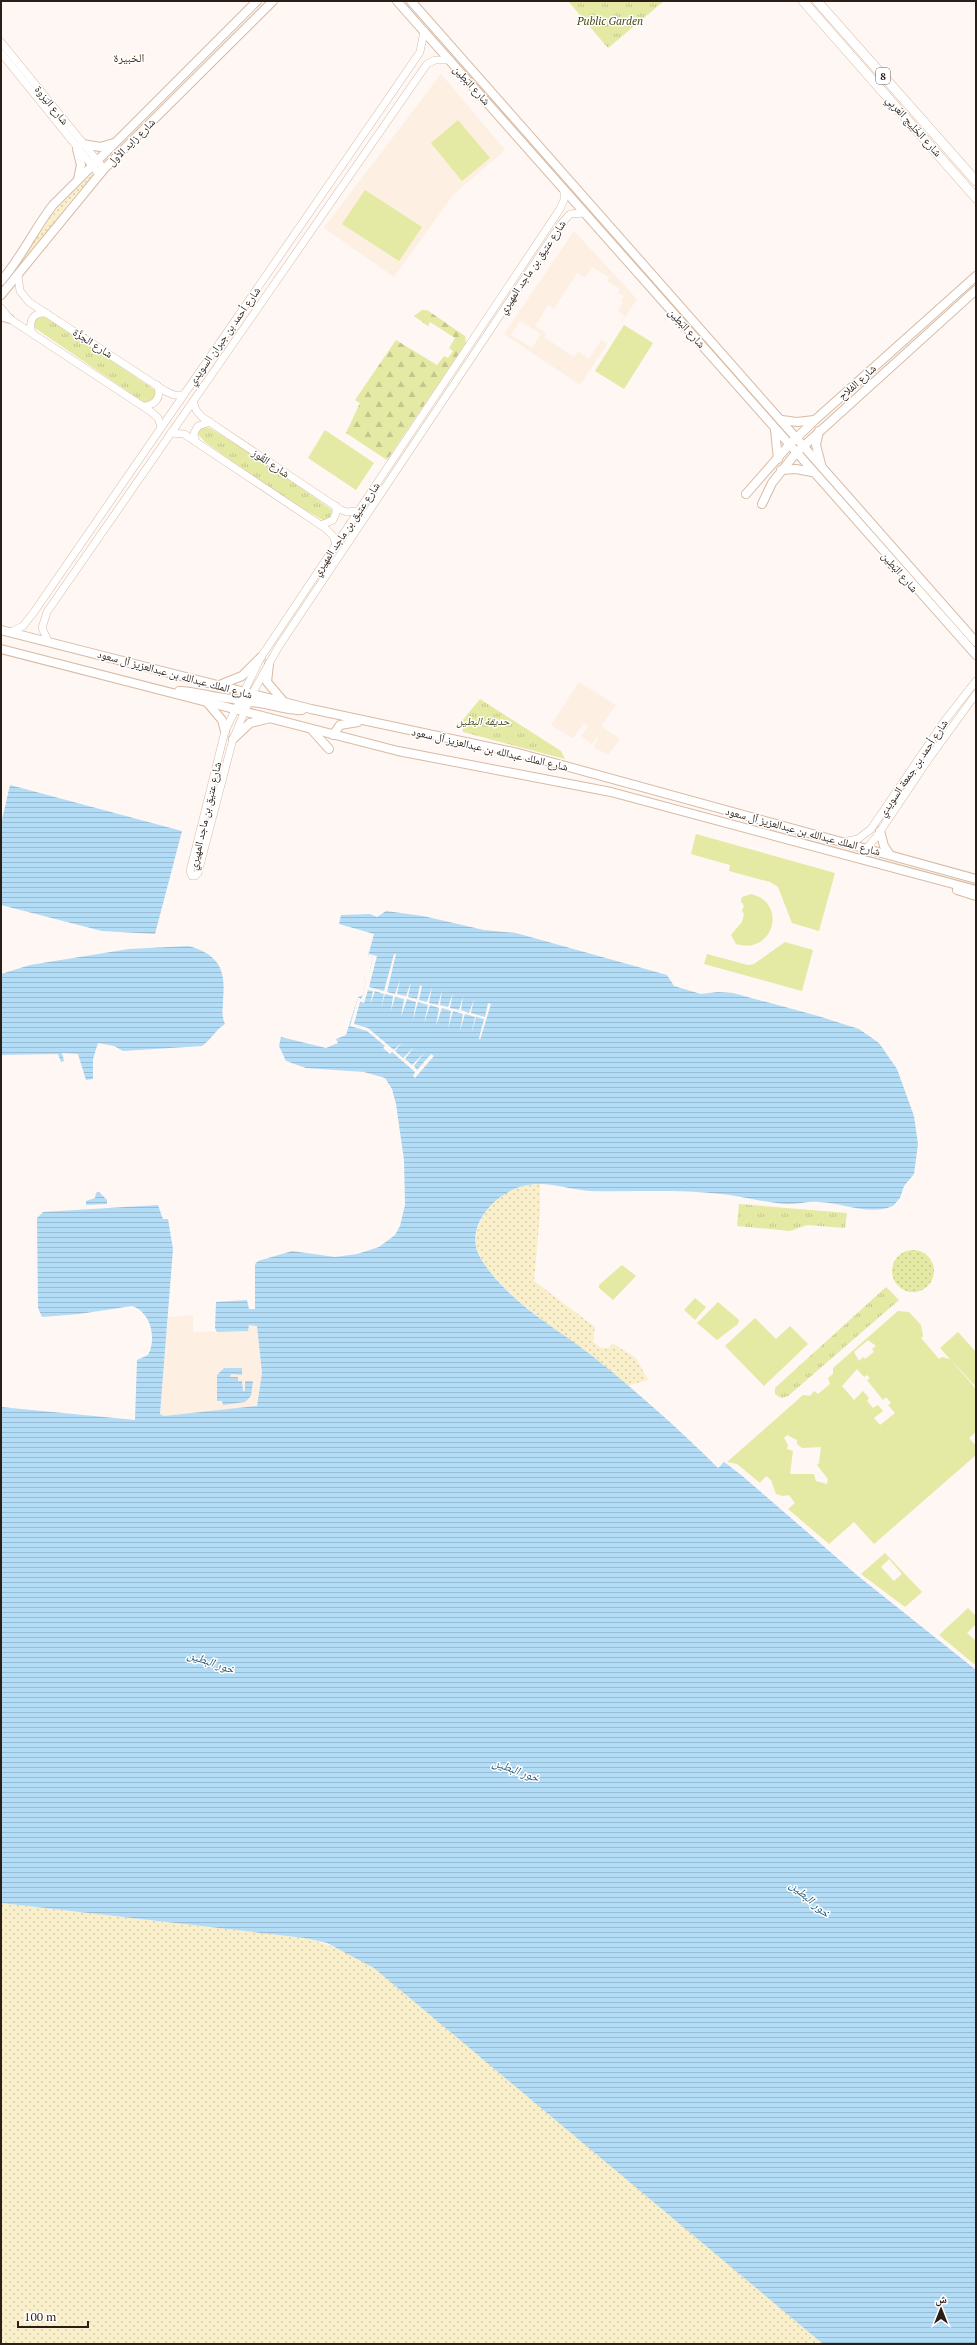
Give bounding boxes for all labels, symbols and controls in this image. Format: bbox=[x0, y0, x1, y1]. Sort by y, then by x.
park label: Public Garden bbox=[576, 14, 643, 28]
district label: الخبيرة bbox=[114, 50, 145, 65]
street label: شارع البَطِين bbox=[450, 62, 494, 108]
road number: 8 bbox=[876, 68, 890, 84]
street label: شارع اليَزوة bbox=[32, 82, 72, 128]
street label: شارع الخَلِيج العَربِي bbox=[882, 93, 945, 161]
street label: شارع زايد الأول bbox=[104, 115, 158, 169]
street label: شارع عتيق بن ماجد المهيري bbox=[495, 217, 570, 318]
street label: شارع أحمد بن جبران السويدي bbox=[185, 284, 265, 389]
street label: شارع البَطِين bbox=[665, 305, 709, 351]
street label: شارع الجَزَّة bbox=[70, 325, 116, 361]
street label: شارع الفلاح bbox=[835, 361, 879, 403]
street label: شارع القُوز bbox=[249, 445, 292, 481]
street label: شارع عتيق بن ماجد المهيري bbox=[309, 479, 384, 580]
street label: شارع البَطِين bbox=[879, 549, 921, 595]
street label: شارع الملك عبدالله بن عبدالعزيز آل سعود bbox=[96, 647, 254, 701]
park label: حديقة البطين bbox=[456, 714, 511, 728]
street label: شارع أحمد بن جمعة السويدي bbox=[875, 717, 952, 820]
street label: شارع الملك عبدالله بن عبدالعزيز آل سعود bbox=[410, 724, 570, 774]
street label: شارع عتيق بن ماجد المهيري bbox=[186, 761, 226, 872]
street label: شارع الملك عبدالله بن عبدالعزيز آل سعود bbox=[724, 804, 882, 858]
water label: خور البطين bbox=[185, 1647, 237, 1678]
water label: خور البطين bbox=[490, 1754, 542, 1786]
water label: خور البطين bbox=[786, 1877, 834, 1921]
north arrow bbox=[921, 2289, 961, 2329]
text: ش bbox=[935, 2292, 947, 2307]
scale bar bbox=[18, 2303, 88, 2329]
text: 100 m bbox=[24, 2309, 57, 2324]

